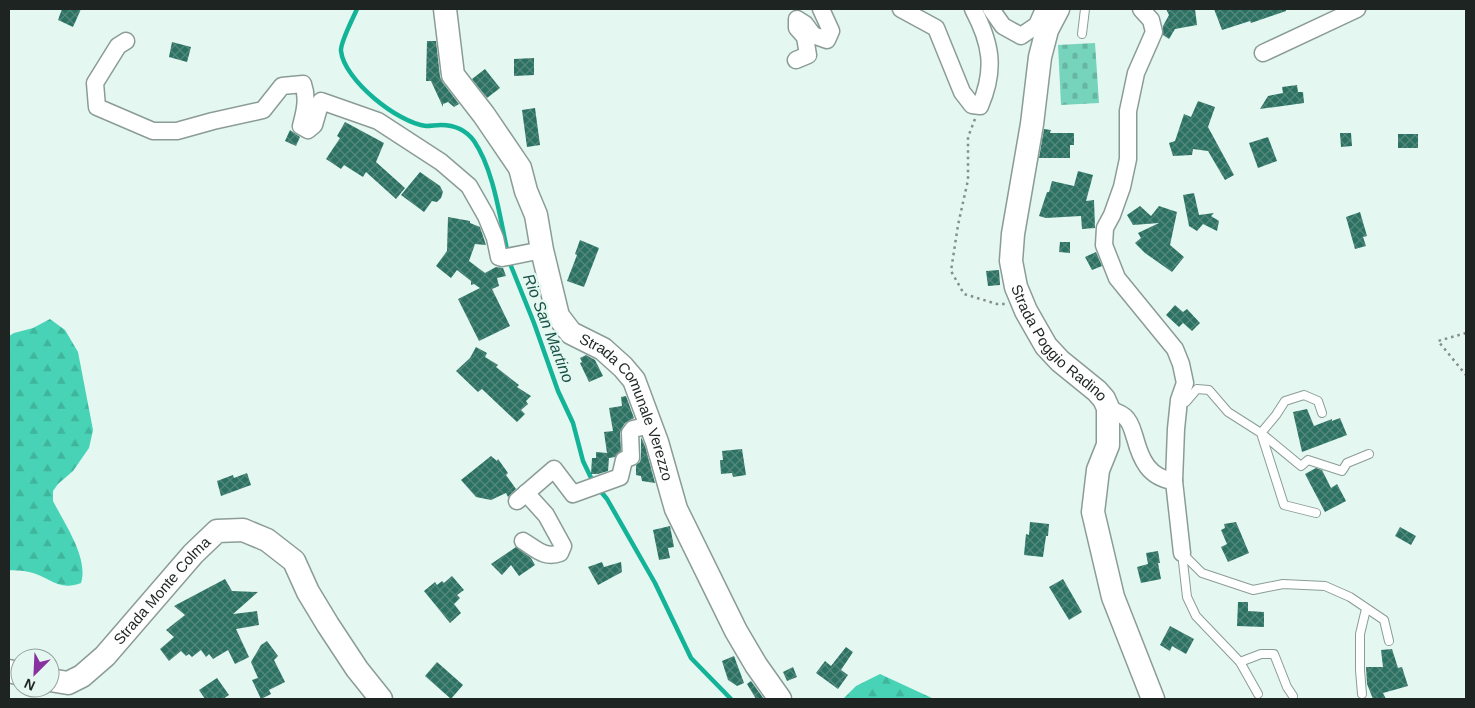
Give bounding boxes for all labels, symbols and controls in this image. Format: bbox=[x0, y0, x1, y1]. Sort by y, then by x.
water label: Rio San Martino bbox=[520, 272, 577, 385]
street label: Strada Poggio Radino bbox=[1008, 282, 1111, 404]
street label: Strada Comunale Verezzo bbox=[577, 330, 677, 483]
street label: Strada Monte Colma bbox=[110, 533, 214, 648]
north arrow bbox=[10, 648, 60, 698]
text: N bbox=[22, 676, 38, 694]

